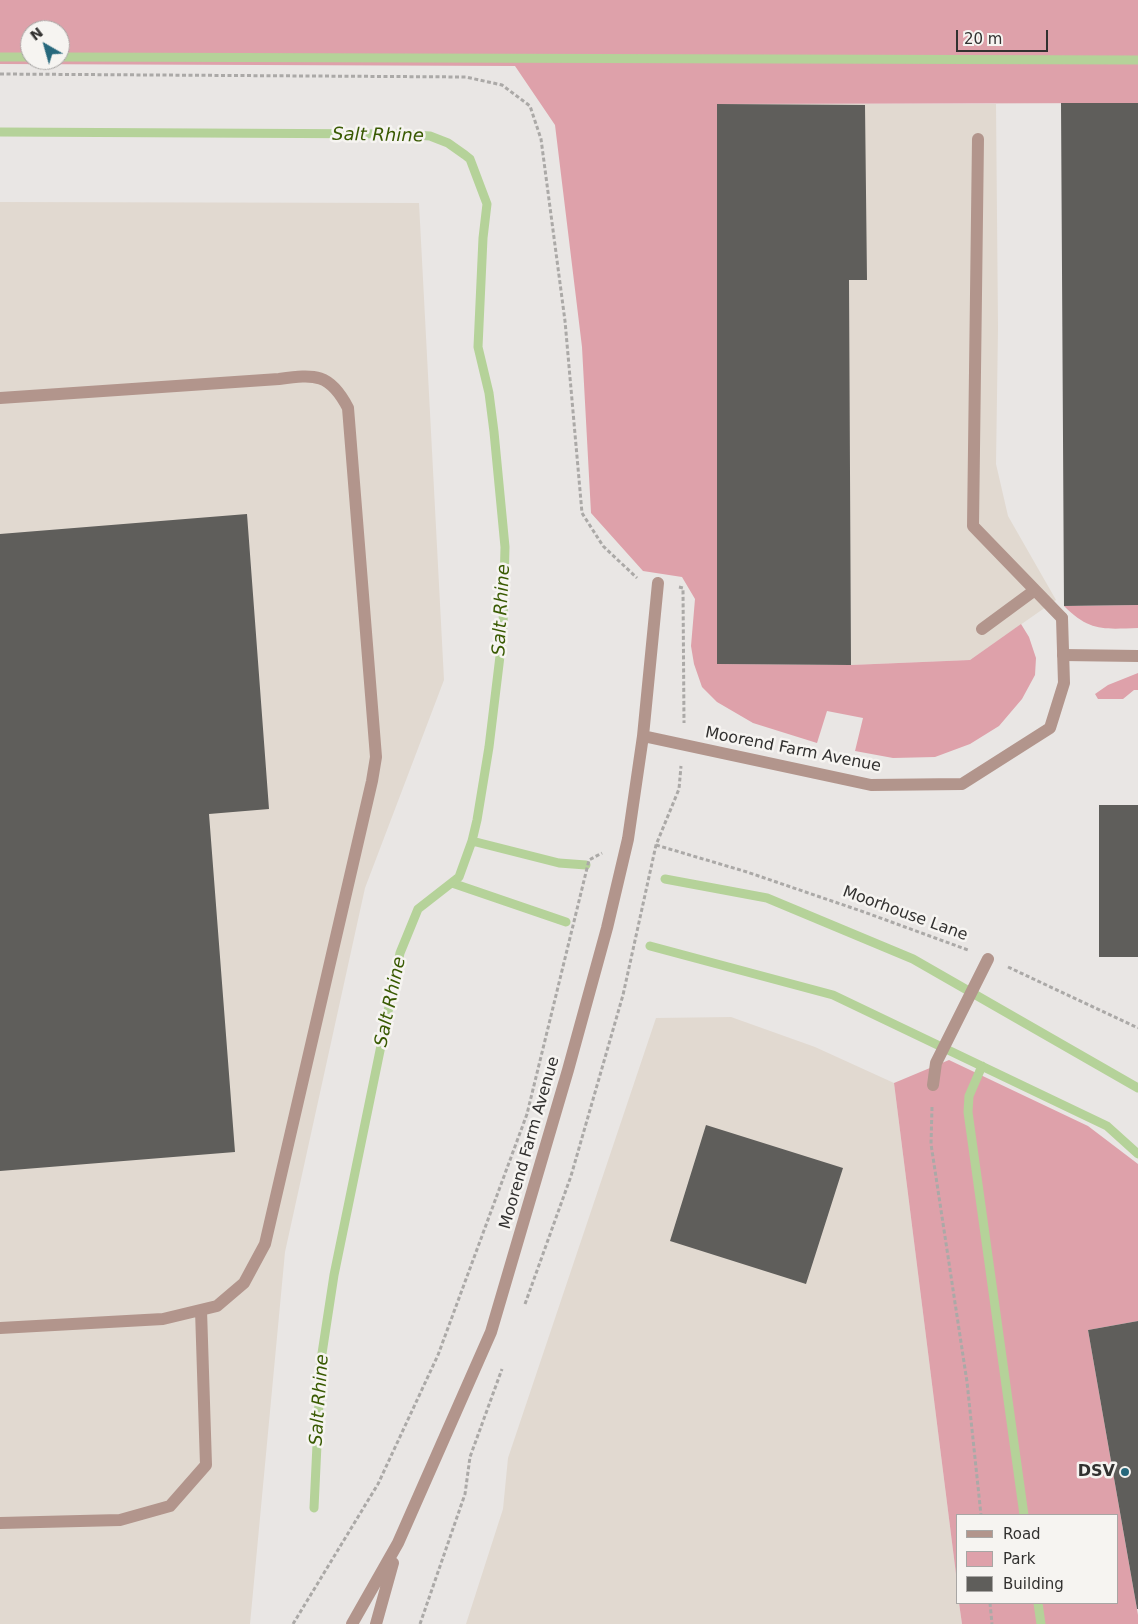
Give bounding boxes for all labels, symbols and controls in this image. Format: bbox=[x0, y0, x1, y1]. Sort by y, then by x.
north arrow bbox=[20, 20, 70, 70]
scale bar bbox=[958, 20, 1050, 52]
text: N bbox=[27, 24, 46, 44]
text: 20 m bbox=[964, 30, 1002, 48]
water label: Salt Rhine bbox=[332, 124, 424, 148]
water label: Salt Rhine bbox=[489, 564, 515, 656]
street label: Moorend Farm Avenue bbox=[703, 724, 883, 776]
street label: Moorhouse Lane bbox=[840, 882, 970, 946]
water label: Salt Rhine bbox=[371, 955, 411, 1049]
street label: Moorend Farm Avenue bbox=[496, 1054, 564, 1232]
water label: Salt Rhine bbox=[306, 1354, 334, 1446]
place label: DSV bbox=[1078, 1462, 1115, 1482]
marker: DSV bbox=[1119, 1466, 1131, 1478]
legend bbox=[956, 1514, 1118, 1604]
text: Road bbox=[1003, 1525, 1041, 1543]
text: Park bbox=[1003, 1550, 1035, 1568]
text: Building bbox=[1003, 1575, 1064, 1593]

